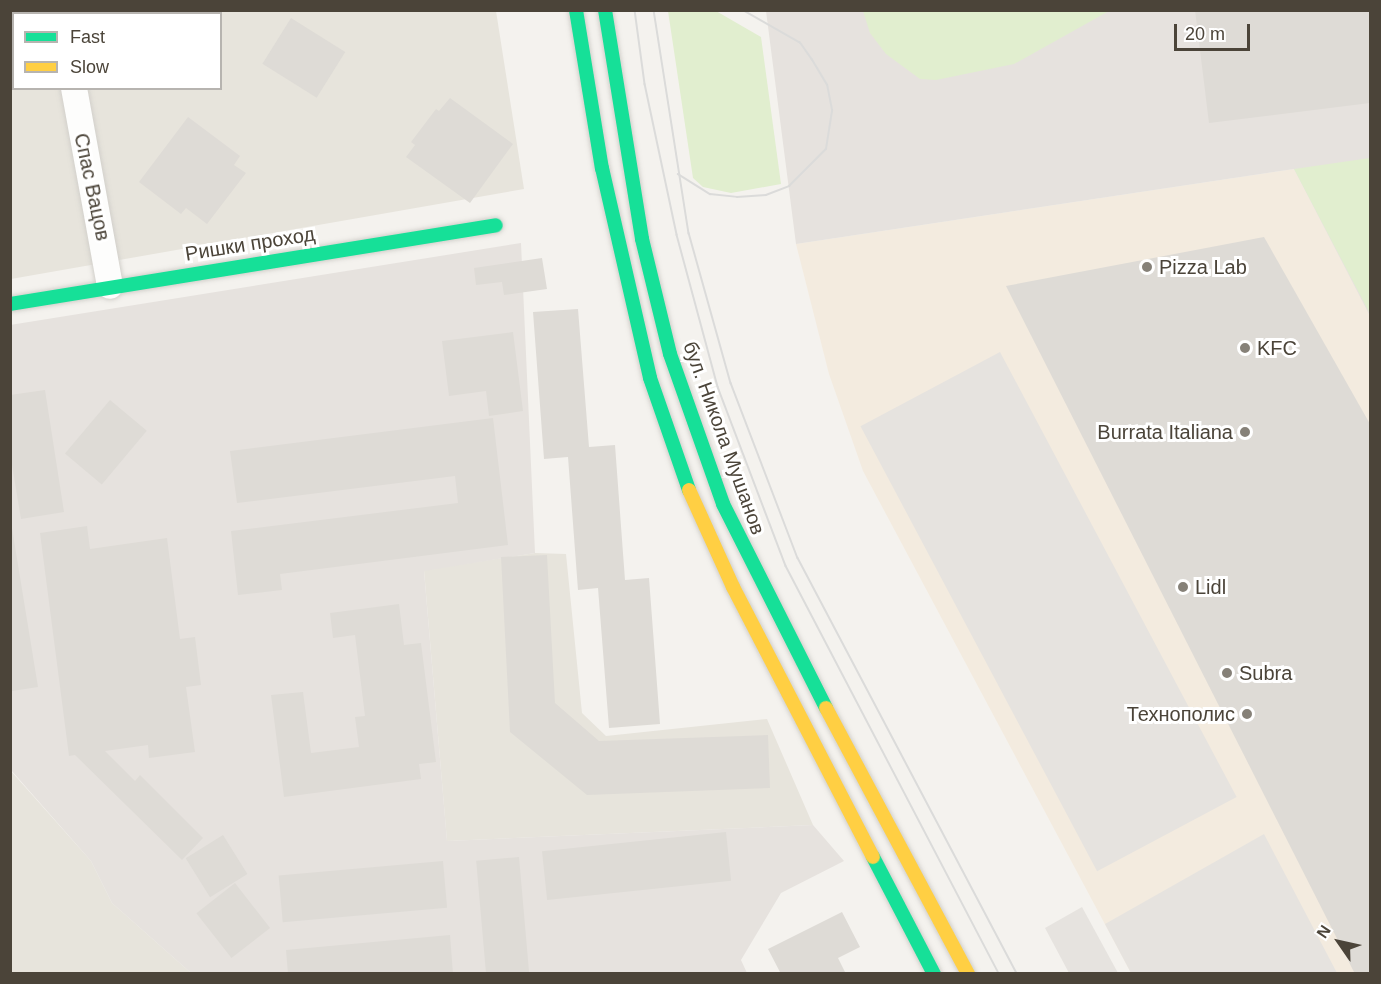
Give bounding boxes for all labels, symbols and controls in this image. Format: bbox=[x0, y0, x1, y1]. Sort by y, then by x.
legend bbox=[12, 12, 222, 90]
scale bar bbox=[1177, 12, 1254, 50]
text: 20 m bbox=[1185, 24, 1225, 44]
text: Fast bbox=[70, 27, 105, 47]
text: Slow bbox=[70, 57, 109, 77]
street label: Спас Вацов bbox=[69, 131, 115, 243]
street label: Ришки проход bbox=[183, 222, 317, 266]
place label: Pizza Lab bbox=[1159, 255, 1247, 279]
marker: Pizza Lab bbox=[1140, 260, 1154, 274]
place label: KFC bbox=[1257, 336, 1297, 360]
street label: бул. Никола Мушанов bbox=[678, 338, 770, 538]
marker: KFC bbox=[1238, 341, 1252, 355]
place label: Burrata Italiana bbox=[1097, 420, 1233, 444]
marker: Burrata Italiana bbox=[1238, 425, 1252, 439]
place label: Lidl bbox=[1195, 575, 1226, 599]
marker: Lidl bbox=[1176, 580, 1190, 594]
place label: Subra bbox=[1239, 661, 1292, 685]
marker: Subra bbox=[1220, 666, 1234, 680]
place label: Технополис bbox=[1127, 702, 1235, 726]
marker: Технополис bbox=[1240, 707, 1254, 721]
north arrow bbox=[1309, 912, 1369, 972]
text: N bbox=[1313, 922, 1334, 941]

